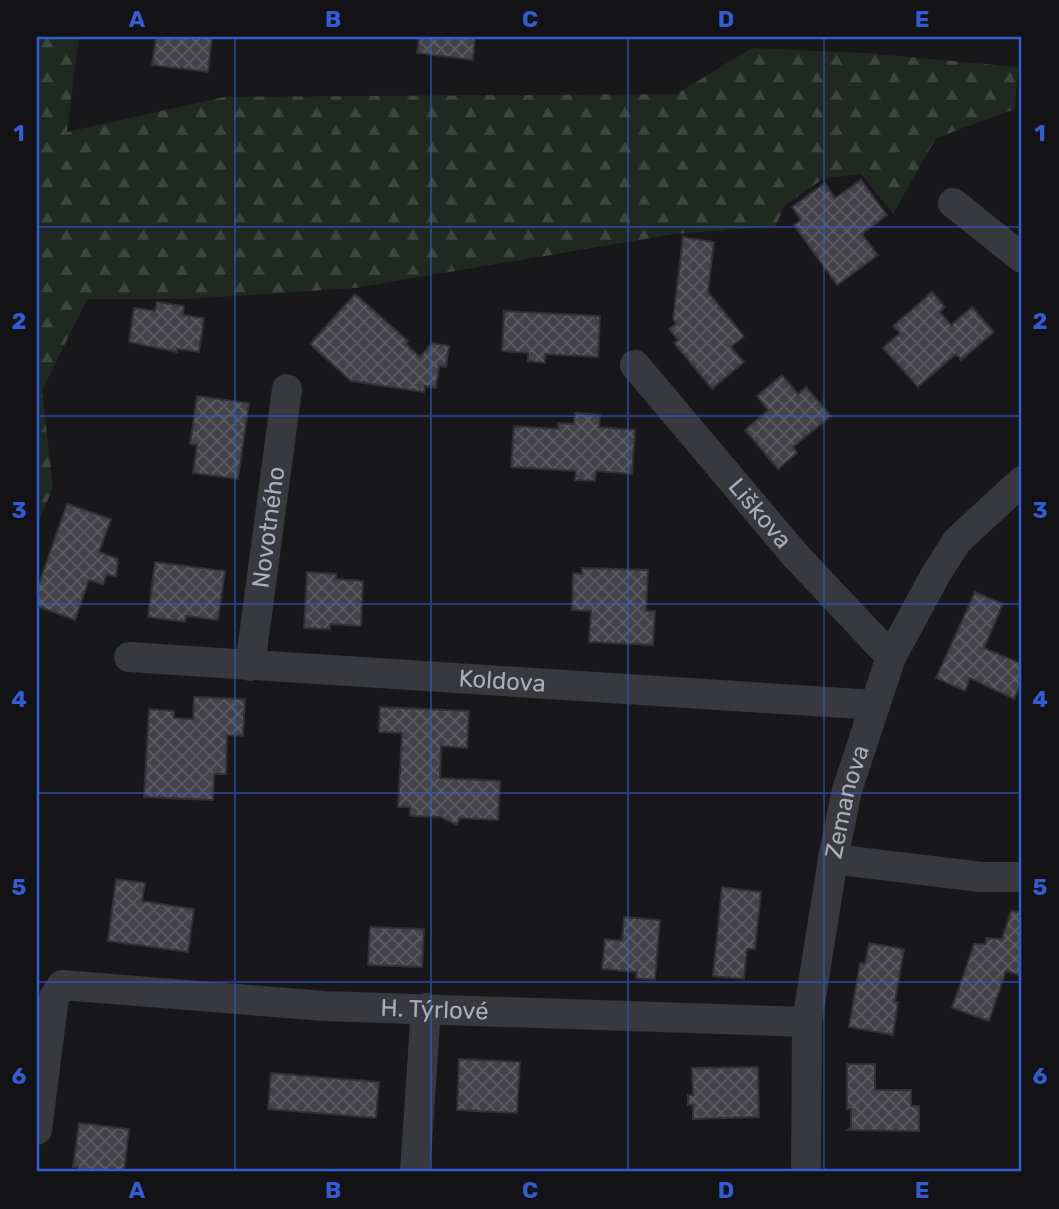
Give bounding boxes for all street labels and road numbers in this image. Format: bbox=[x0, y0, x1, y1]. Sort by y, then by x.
street label: Novotného bbox=[247, 465, 291, 590]
street label: Liškova bbox=[723, 473, 797, 554]
street label: Koldova bbox=[458, 664, 547, 698]
street label: Zemanova bbox=[819, 741, 875, 861]
street label: H. Týrlové bbox=[380, 994, 489, 1025]

